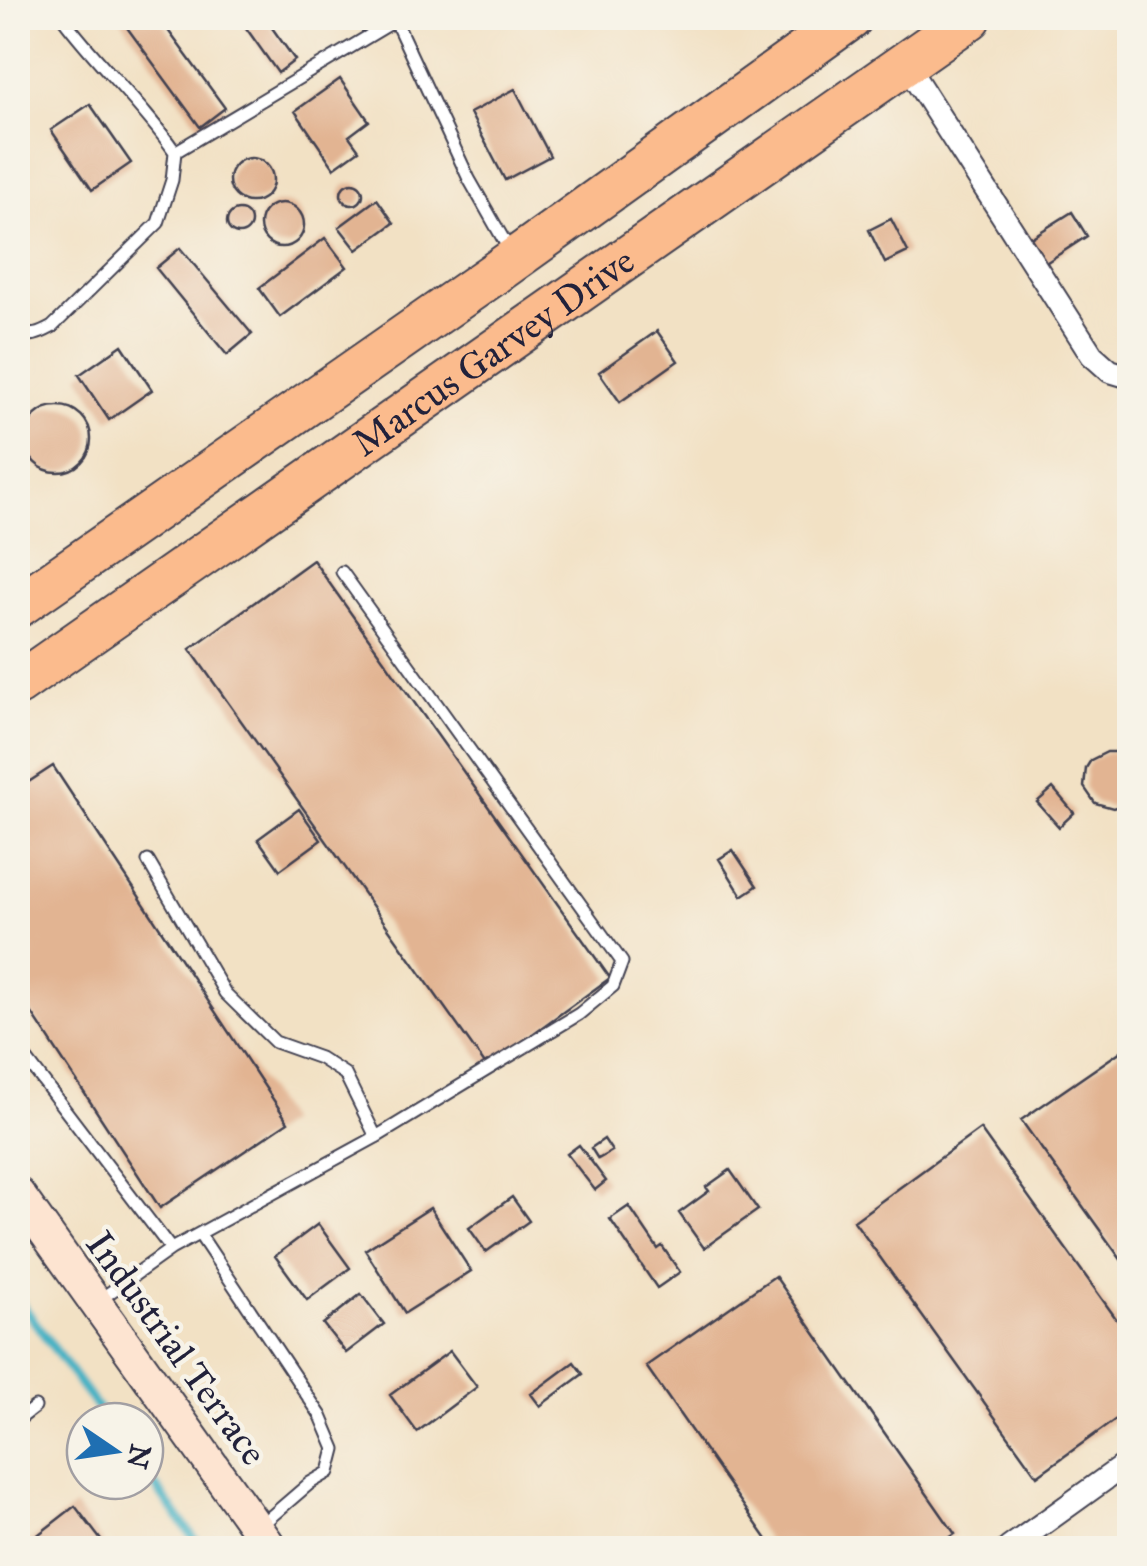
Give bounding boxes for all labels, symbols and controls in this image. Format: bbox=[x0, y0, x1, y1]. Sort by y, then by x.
street label: Marcus Garvey Drive bbox=[343, 237, 643, 466]
street label: Industrial Terrace bbox=[77, 1222, 277, 1474]
north arrow bbox=[65, 1401, 165, 1501]
text: N bbox=[119, 1441, 159, 1472]

